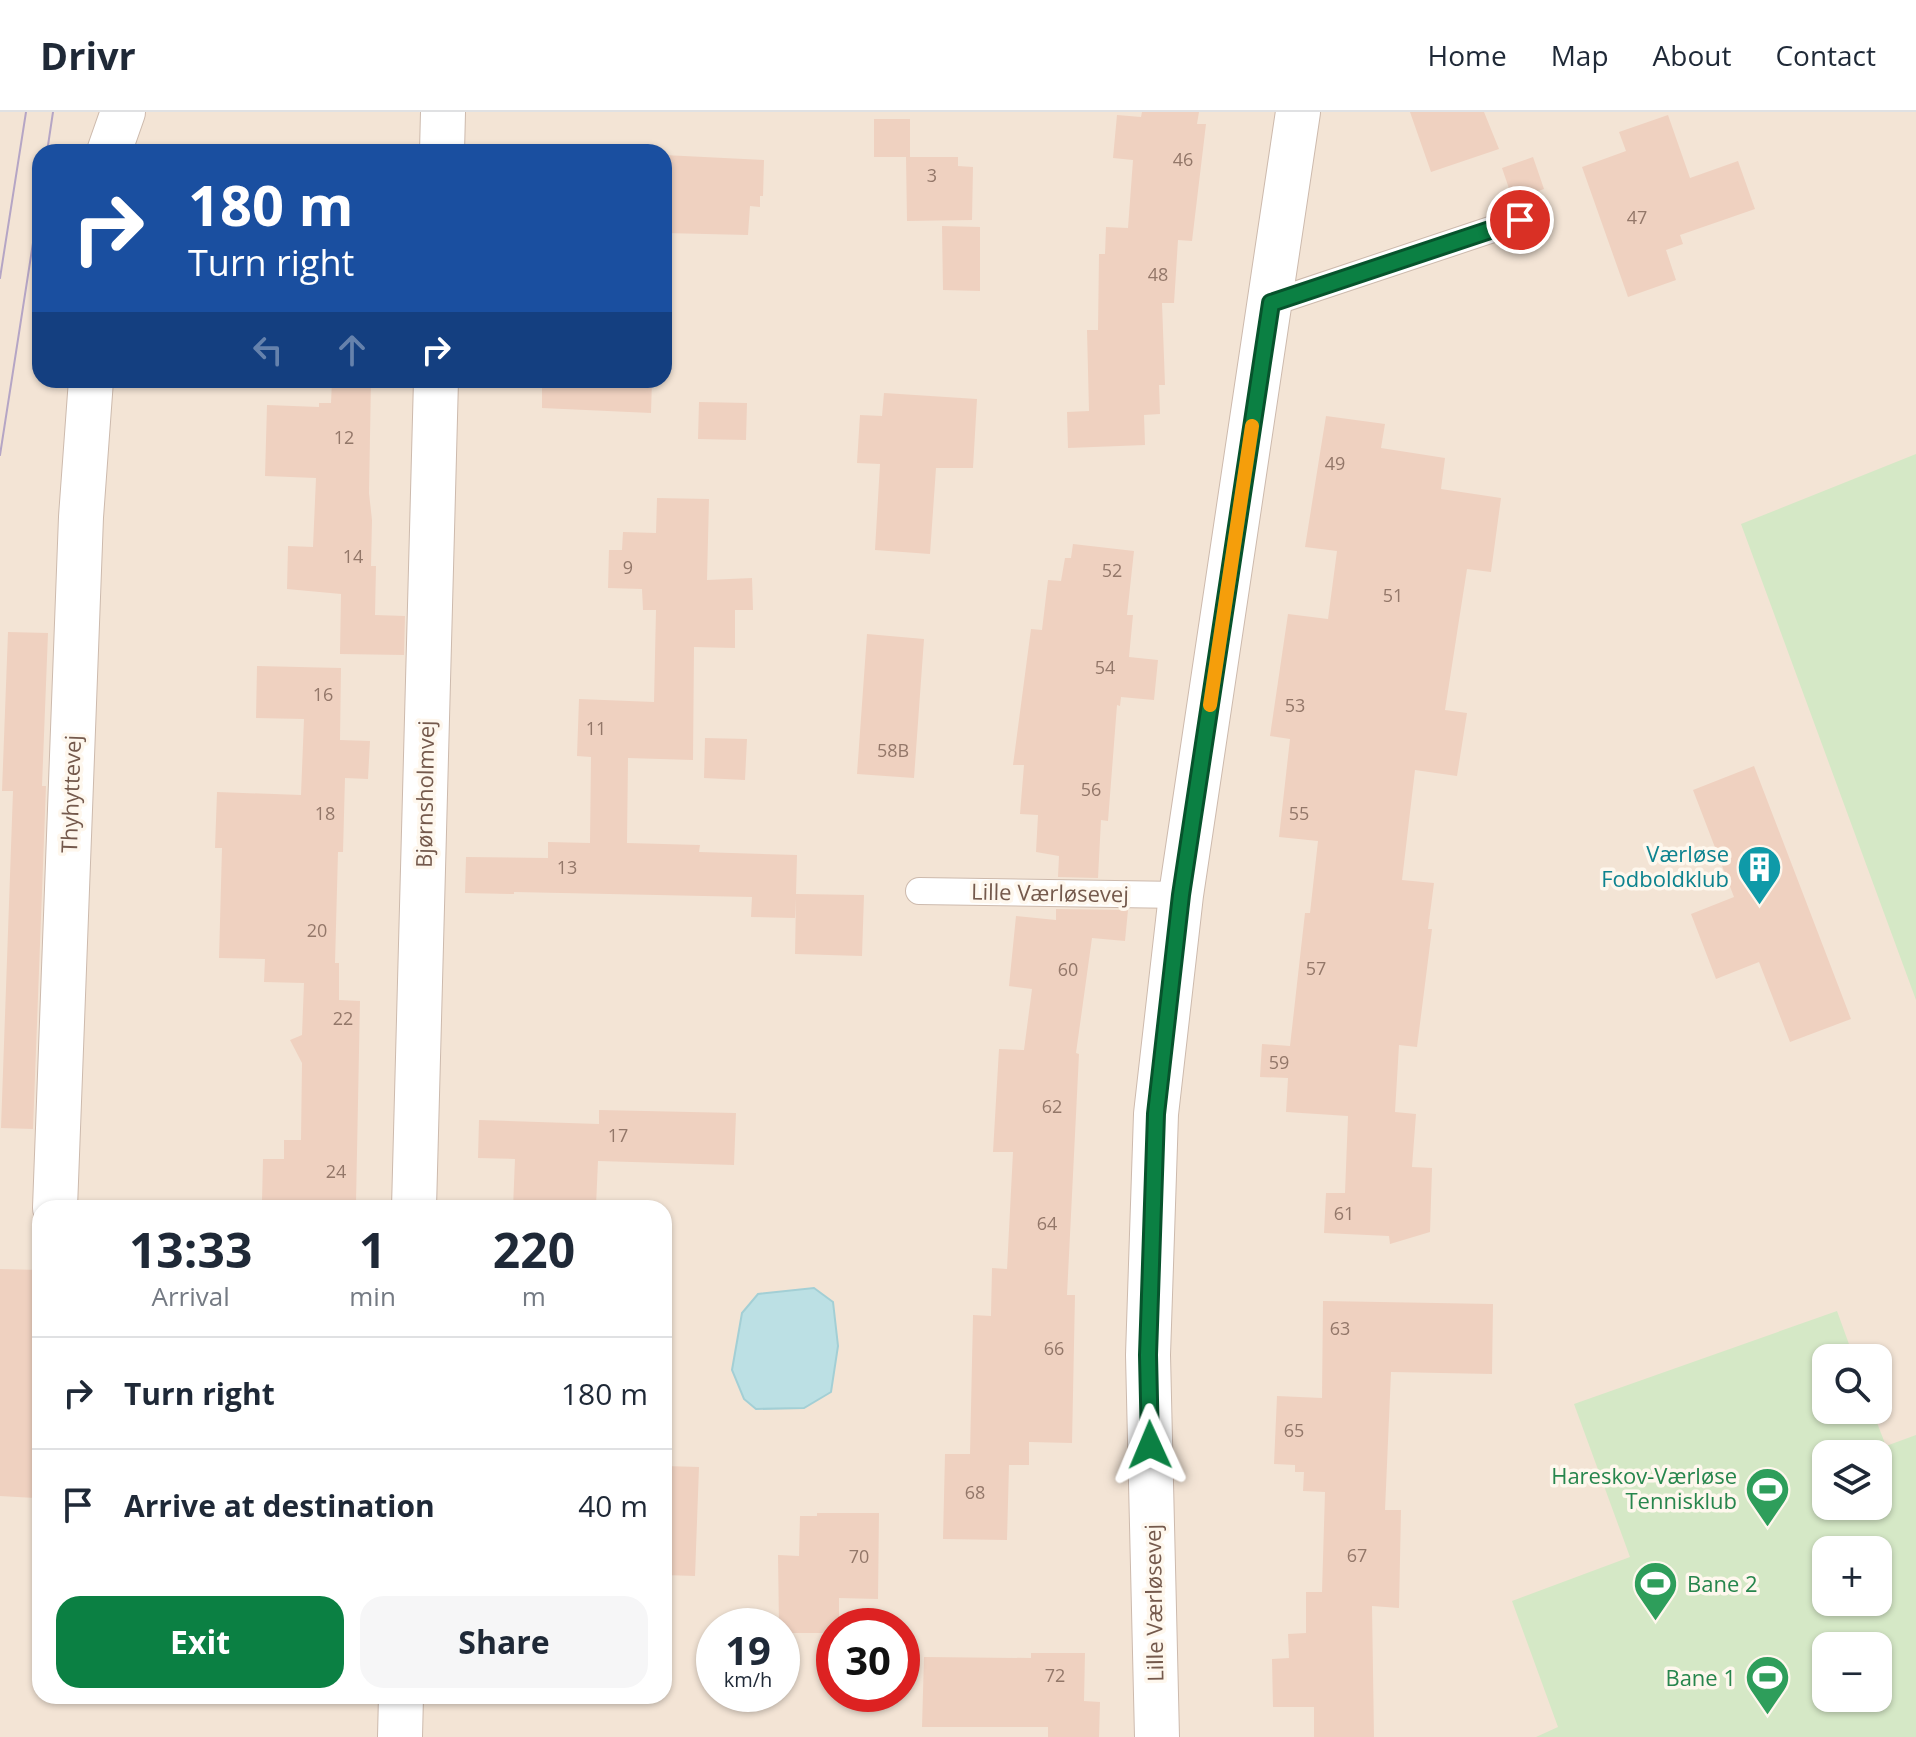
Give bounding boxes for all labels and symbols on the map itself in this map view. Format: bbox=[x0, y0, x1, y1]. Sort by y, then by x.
house number: 46 bbox=[1173, 147, 1193, 171]
house number: 3 bbox=[927, 163, 937, 187]
pin bbox=[1486, 186, 1554, 254]
house number: 47 bbox=[1627, 205, 1647, 229]
house number: 48 bbox=[1148, 262, 1168, 286]
house number: 12 bbox=[334, 425, 354, 449]
house number: 49 bbox=[1325, 451, 1345, 475]
house number: 14 bbox=[343, 544, 363, 568]
house number: 9 bbox=[623, 555, 633, 579]
house number: 52 bbox=[1102, 558, 1122, 582]
house number: 51 bbox=[1383, 583, 1403, 607]
house number: 54 bbox=[1095, 655, 1115, 679]
house number: 16 bbox=[313, 682, 333, 706]
house number: 53 bbox=[1285, 693, 1305, 717]
house number: 11 bbox=[586, 716, 606, 740]
street label: Bjørnsholmvej bbox=[408, 720, 440, 868]
street label: Thyhyttevej bbox=[53, 734, 87, 853]
house number: 58B bbox=[877, 738, 909, 762]
house number: 56 bbox=[1081, 777, 1101, 801]
house number: 18 bbox=[315, 801, 335, 825]
house number: 55 bbox=[1289, 801, 1309, 825]
place label: Værløse Fodboldklub bbox=[1601, 838, 1729, 893]
building icon: Værløse Fodboldklub bbox=[1736, 843, 1784, 906]
house number: 13 bbox=[557, 855, 577, 879]
street label: Lille Værløsevej bbox=[971, 876, 1129, 908]
house number: 20 bbox=[307, 918, 327, 942]
house number: 57 bbox=[1306, 956, 1326, 980]
house number: 60 bbox=[1058, 957, 1078, 981]
house number: 22 bbox=[333, 1006, 353, 1030]
house number: 59 bbox=[1269, 1050, 1289, 1074]
house number: 62 bbox=[1042, 1094, 1062, 1118]
house number: 17 bbox=[608, 1123, 628, 1147]
house number: 24 bbox=[326, 1159, 346, 1183]
house number: 61 bbox=[1334, 1201, 1354, 1225]
house number: 64 bbox=[1037, 1211, 1057, 1235]
house number: 63 bbox=[1330, 1316, 1350, 1340]
house number: 66 bbox=[1044, 1336, 1064, 1360]
position arrow bbox=[1108, 1403, 1192, 1487]
house number: 65 bbox=[1284, 1418, 1304, 1442]
place label: Hareskov-Værløse Tennisklub bbox=[1551, 1460, 1737, 1515]
sports icon: Hareskov-Værløse Tennisklub bbox=[1744, 1465, 1792, 1528]
house number: 68 bbox=[965, 1480, 985, 1504]
street label: Lille Værløsevej bbox=[1137, 1524, 1169, 1682]
house number: 67 bbox=[1347, 1543, 1367, 1567]
house number: 70 bbox=[849, 1544, 869, 1568]
sports icon: Bane 2 bbox=[1632, 1560, 1680, 1623]
place label: Bane 2 bbox=[1687, 1568, 1758, 1598]
speed limit sign: 30 bbox=[816, 1608, 920, 1712]
sports icon: Bane 1 bbox=[1743, 1654, 1791, 1717]
place label: Bane 1 bbox=[1665, 1662, 1736, 1692]
house number: 72 bbox=[1045, 1663, 1065, 1687]

